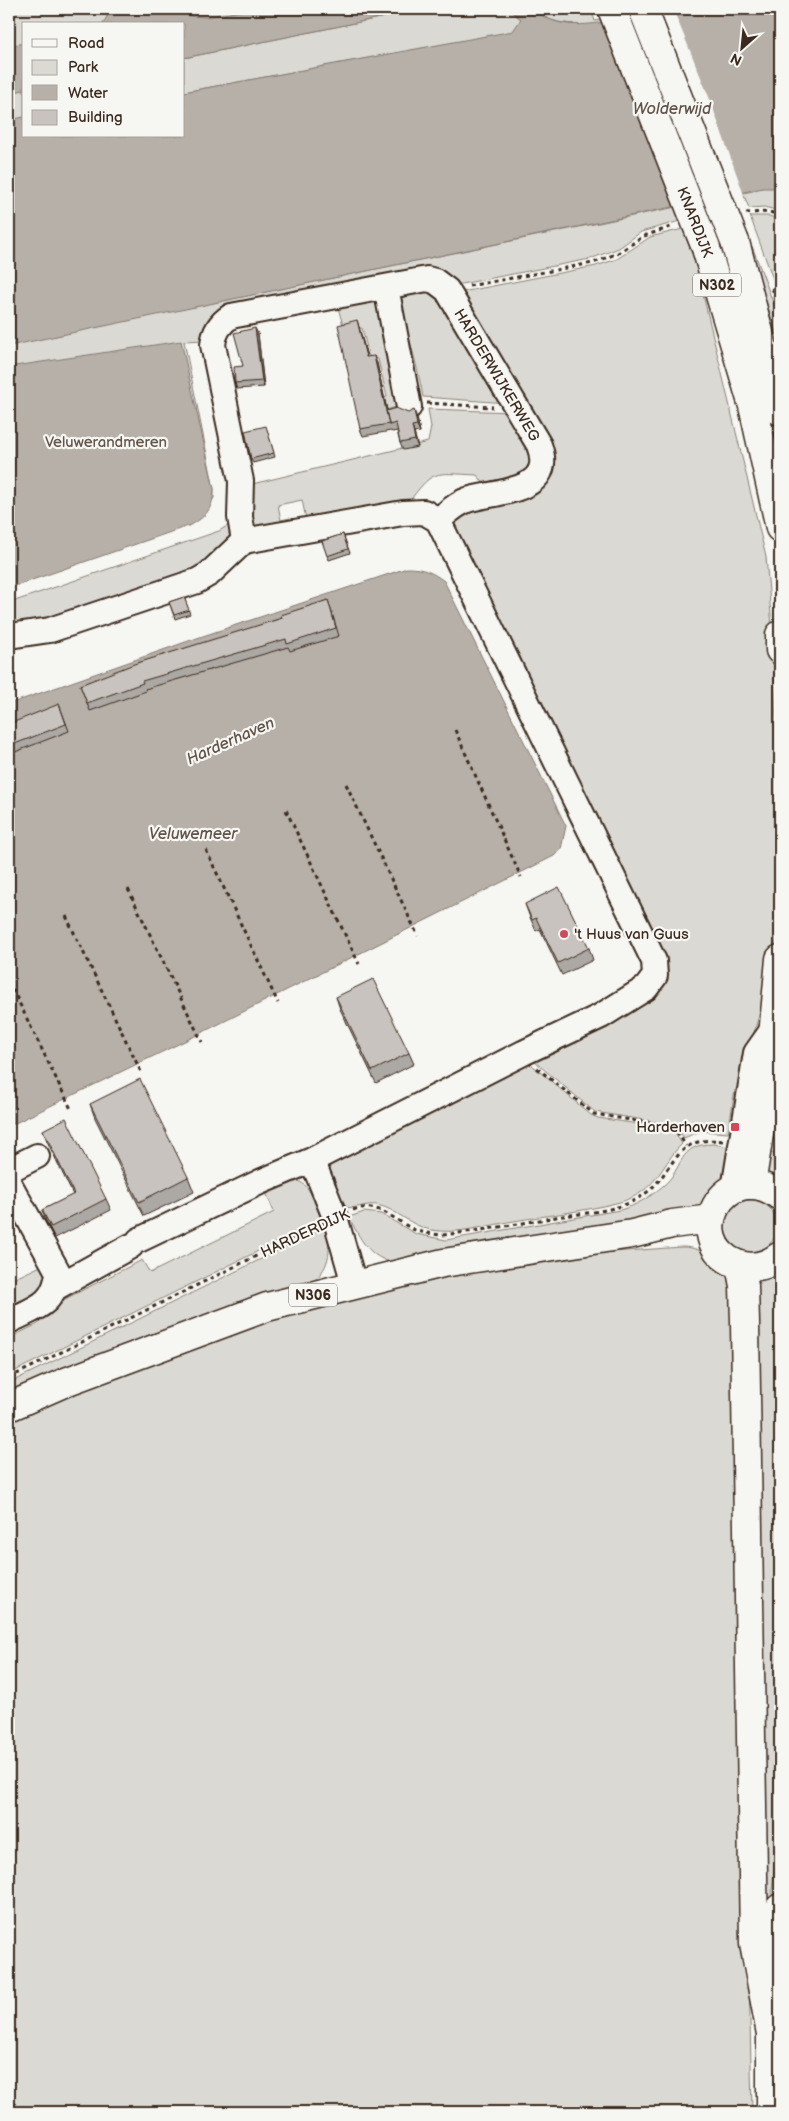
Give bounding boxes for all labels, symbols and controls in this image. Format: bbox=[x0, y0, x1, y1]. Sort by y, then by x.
legend bbox=[22, 22, 185, 138]
north arrow bbox=[716, 22, 766, 72]
text: Road bbox=[68, 34, 104, 53]
text: N bbox=[728, 49, 745, 69]
text: Park bbox=[68, 58, 99, 77]
text: Water bbox=[68, 84, 108, 103]
water label: Wolderwijd bbox=[633, 100, 712, 119]
text: Building bbox=[68, 108, 123, 127]
street label: KNARDIJK bbox=[672, 184, 717, 260]
road number: N302 bbox=[693, 274, 741, 296]
street label: HARDERWIJKERWEG bbox=[449, 305, 544, 445]
park label: Veluwerandmeren bbox=[45, 433, 167, 452]
water label: Harderhaven bbox=[184, 713, 278, 769]
water label: Veluwemeer bbox=[149, 825, 238, 844]
place label: 't Huus van Guus bbox=[574, 925, 689, 944]
marker: 't Huus van Guus bbox=[558, 928, 570, 940]
place label: Harderhaven bbox=[636, 1118, 725, 1137]
marker: Harderhaven bbox=[729, 1121, 741, 1133]
street label: HARDERDIJK bbox=[258, 1204, 353, 1262]
road number: N306 bbox=[289, 1284, 337, 1306]

